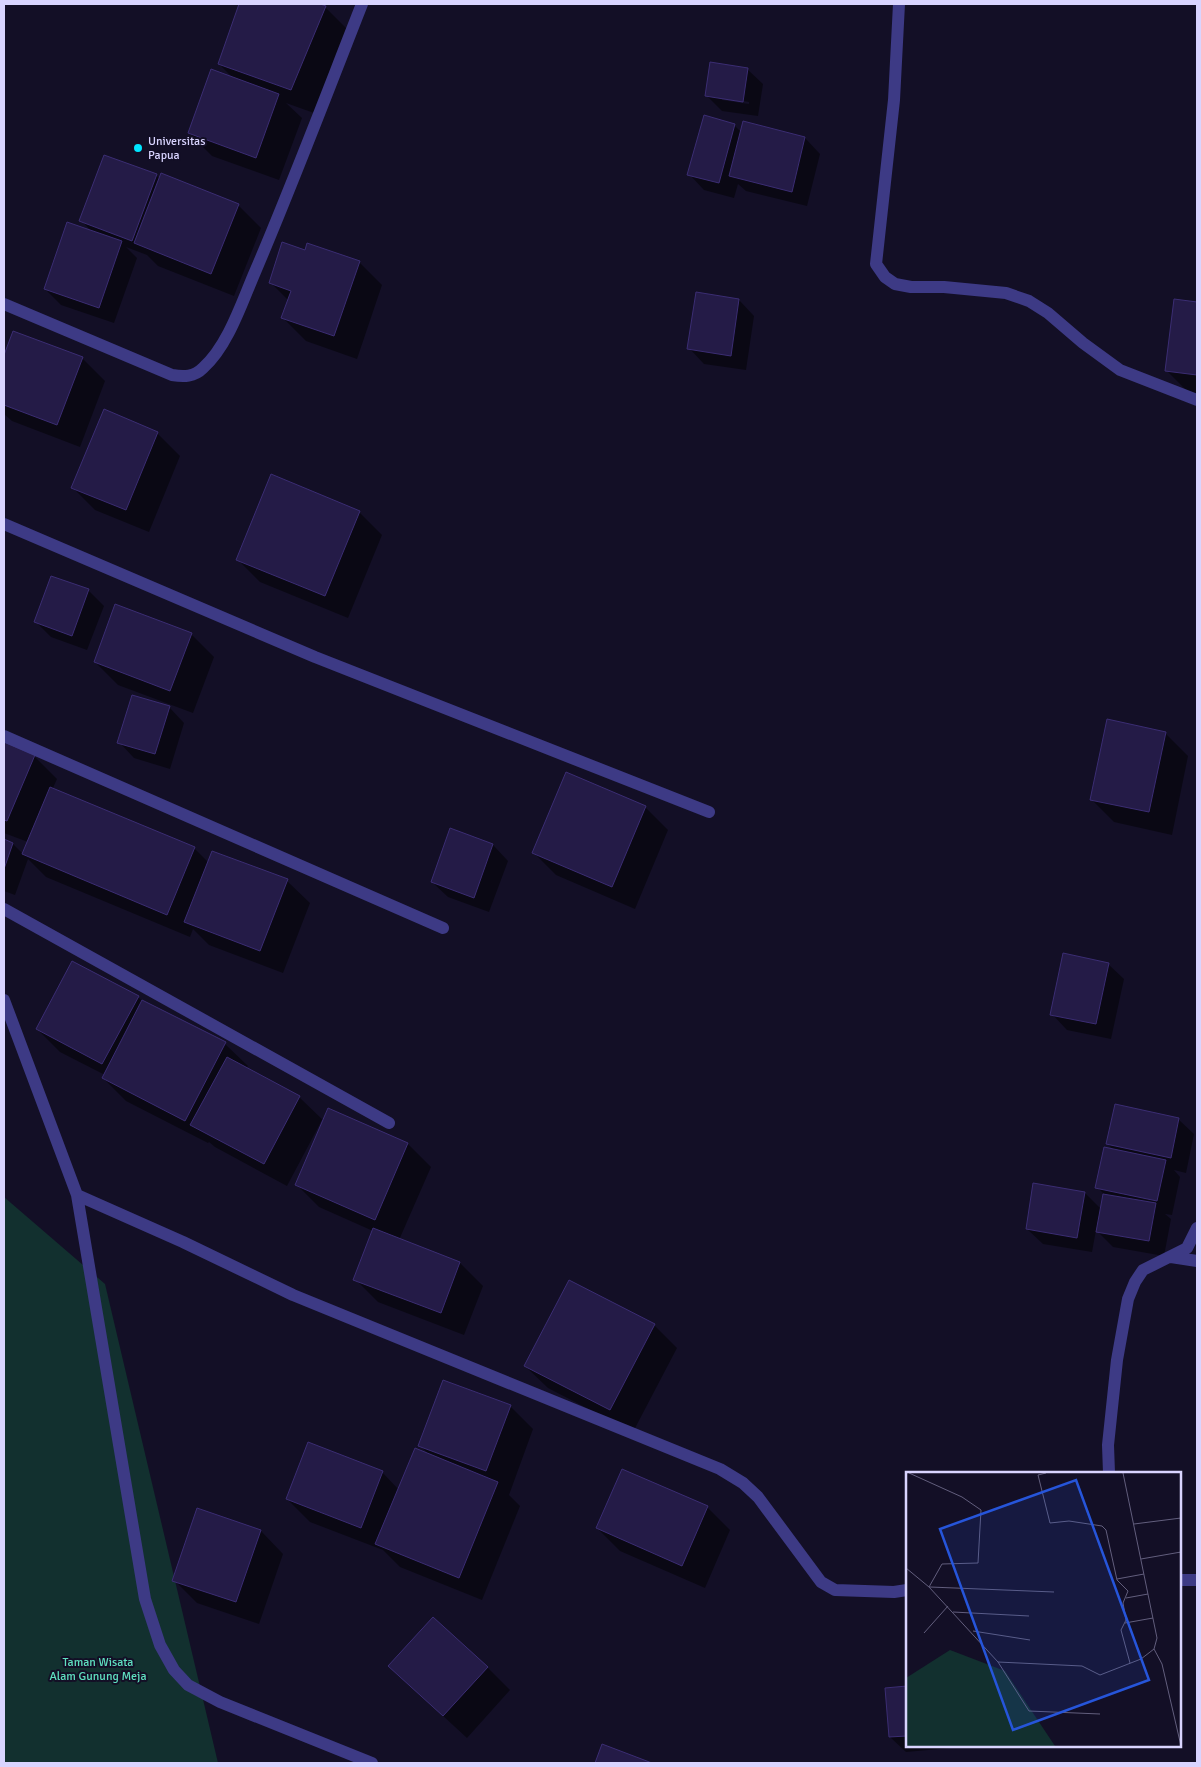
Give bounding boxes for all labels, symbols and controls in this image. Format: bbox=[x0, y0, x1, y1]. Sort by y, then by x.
place label: Universitas Papua bbox=[148, 134, 205, 163]
marker: Universitas Papua bbox=[132, 142, 144, 154]
inset map bbox=[906, 1472, 1181, 1747]
park label: Taman Wisata Alam Gunung Meja bbox=[49, 1655, 147, 1684]

